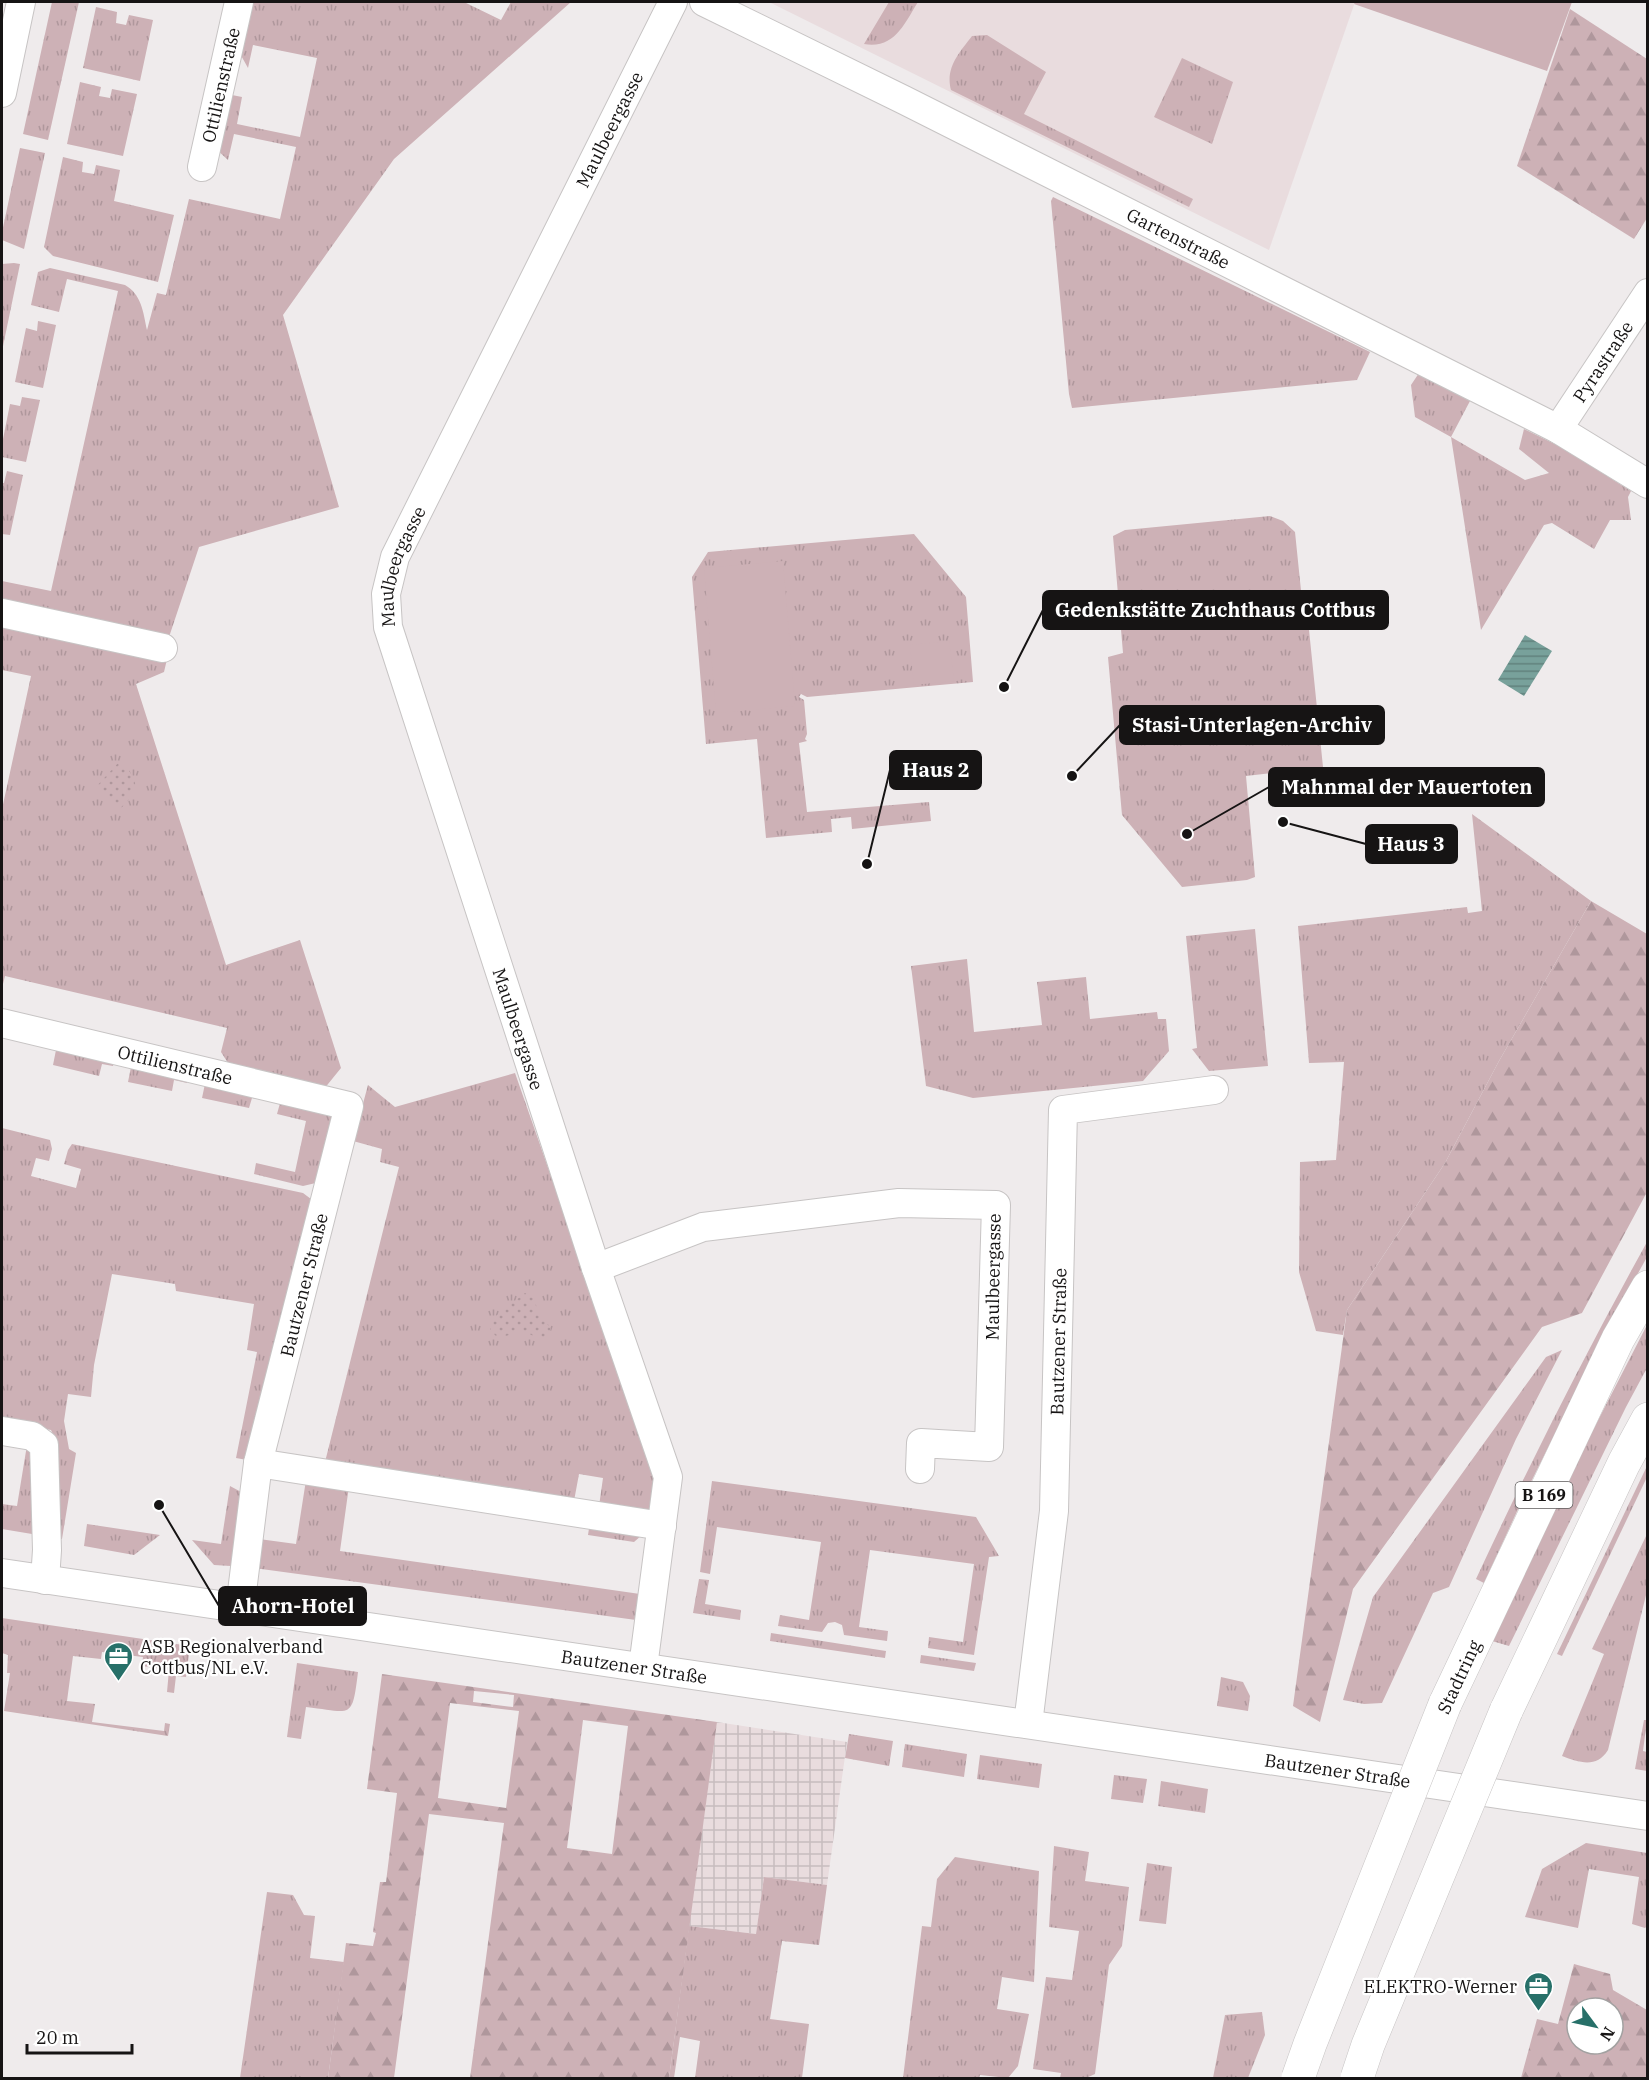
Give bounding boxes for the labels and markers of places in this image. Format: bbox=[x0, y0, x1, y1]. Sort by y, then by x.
callout: Gedenkstätte Zuchthaus Cottbus bbox=[1043, 591, 1388, 629]
callout: Stasi-Unterlagen-Archiv bbox=[1120, 706, 1384, 744]
callout: Haus 2 bbox=[890, 751, 981, 789]
callout: Mahnmal der Mauertoten bbox=[1269, 768, 1544, 806]
callout: Haus 3 bbox=[1366, 825, 1457, 863]
callout: Ahorn-Hotel bbox=[219, 1587, 366, 1625]
place label: ASB Regionalverband Cottbus/NL e.V. bbox=[140, 1635, 323, 1679]
office icon: ASB Regionalverband Cottbus/NL e.V. bbox=[103, 1640, 135, 1682]
office icon: ELEKTRO-Werner bbox=[1522, 1970, 1554, 2012]
place label: ELEKTRO-Werner bbox=[1364, 1975, 1517, 1998]

